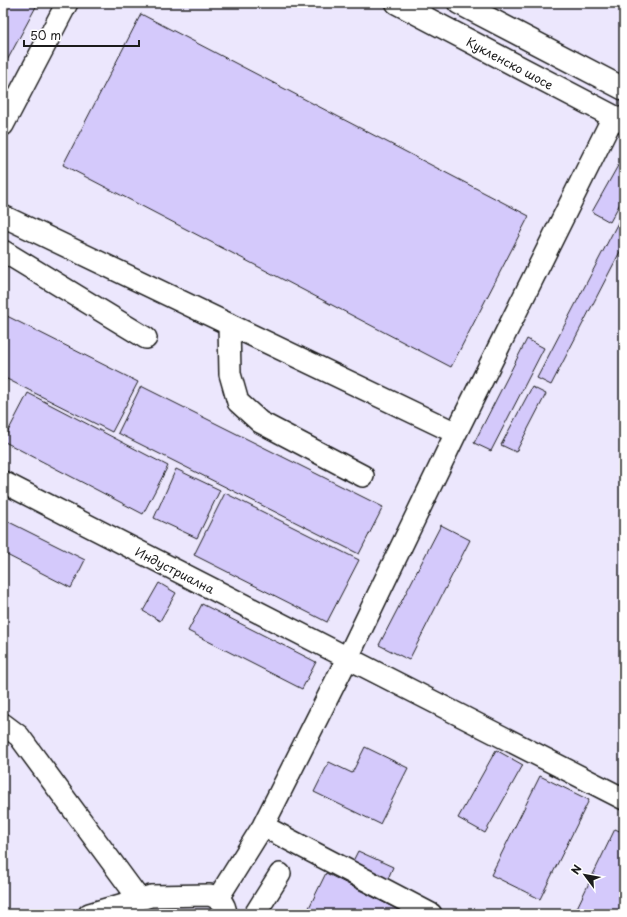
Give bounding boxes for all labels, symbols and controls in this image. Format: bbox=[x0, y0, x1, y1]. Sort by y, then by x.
scale bar bbox=[24, 22, 139, 48]
text: 50 m bbox=[30, 26, 61, 44]
street label: Кукленско шосе bbox=[463, 32, 557, 94]
street label: Индустриална bbox=[132, 542, 218, 598]
north arrow bbox=[565, 855, 605, 895]
text: N bbox=[567, 861, 586, 878]

